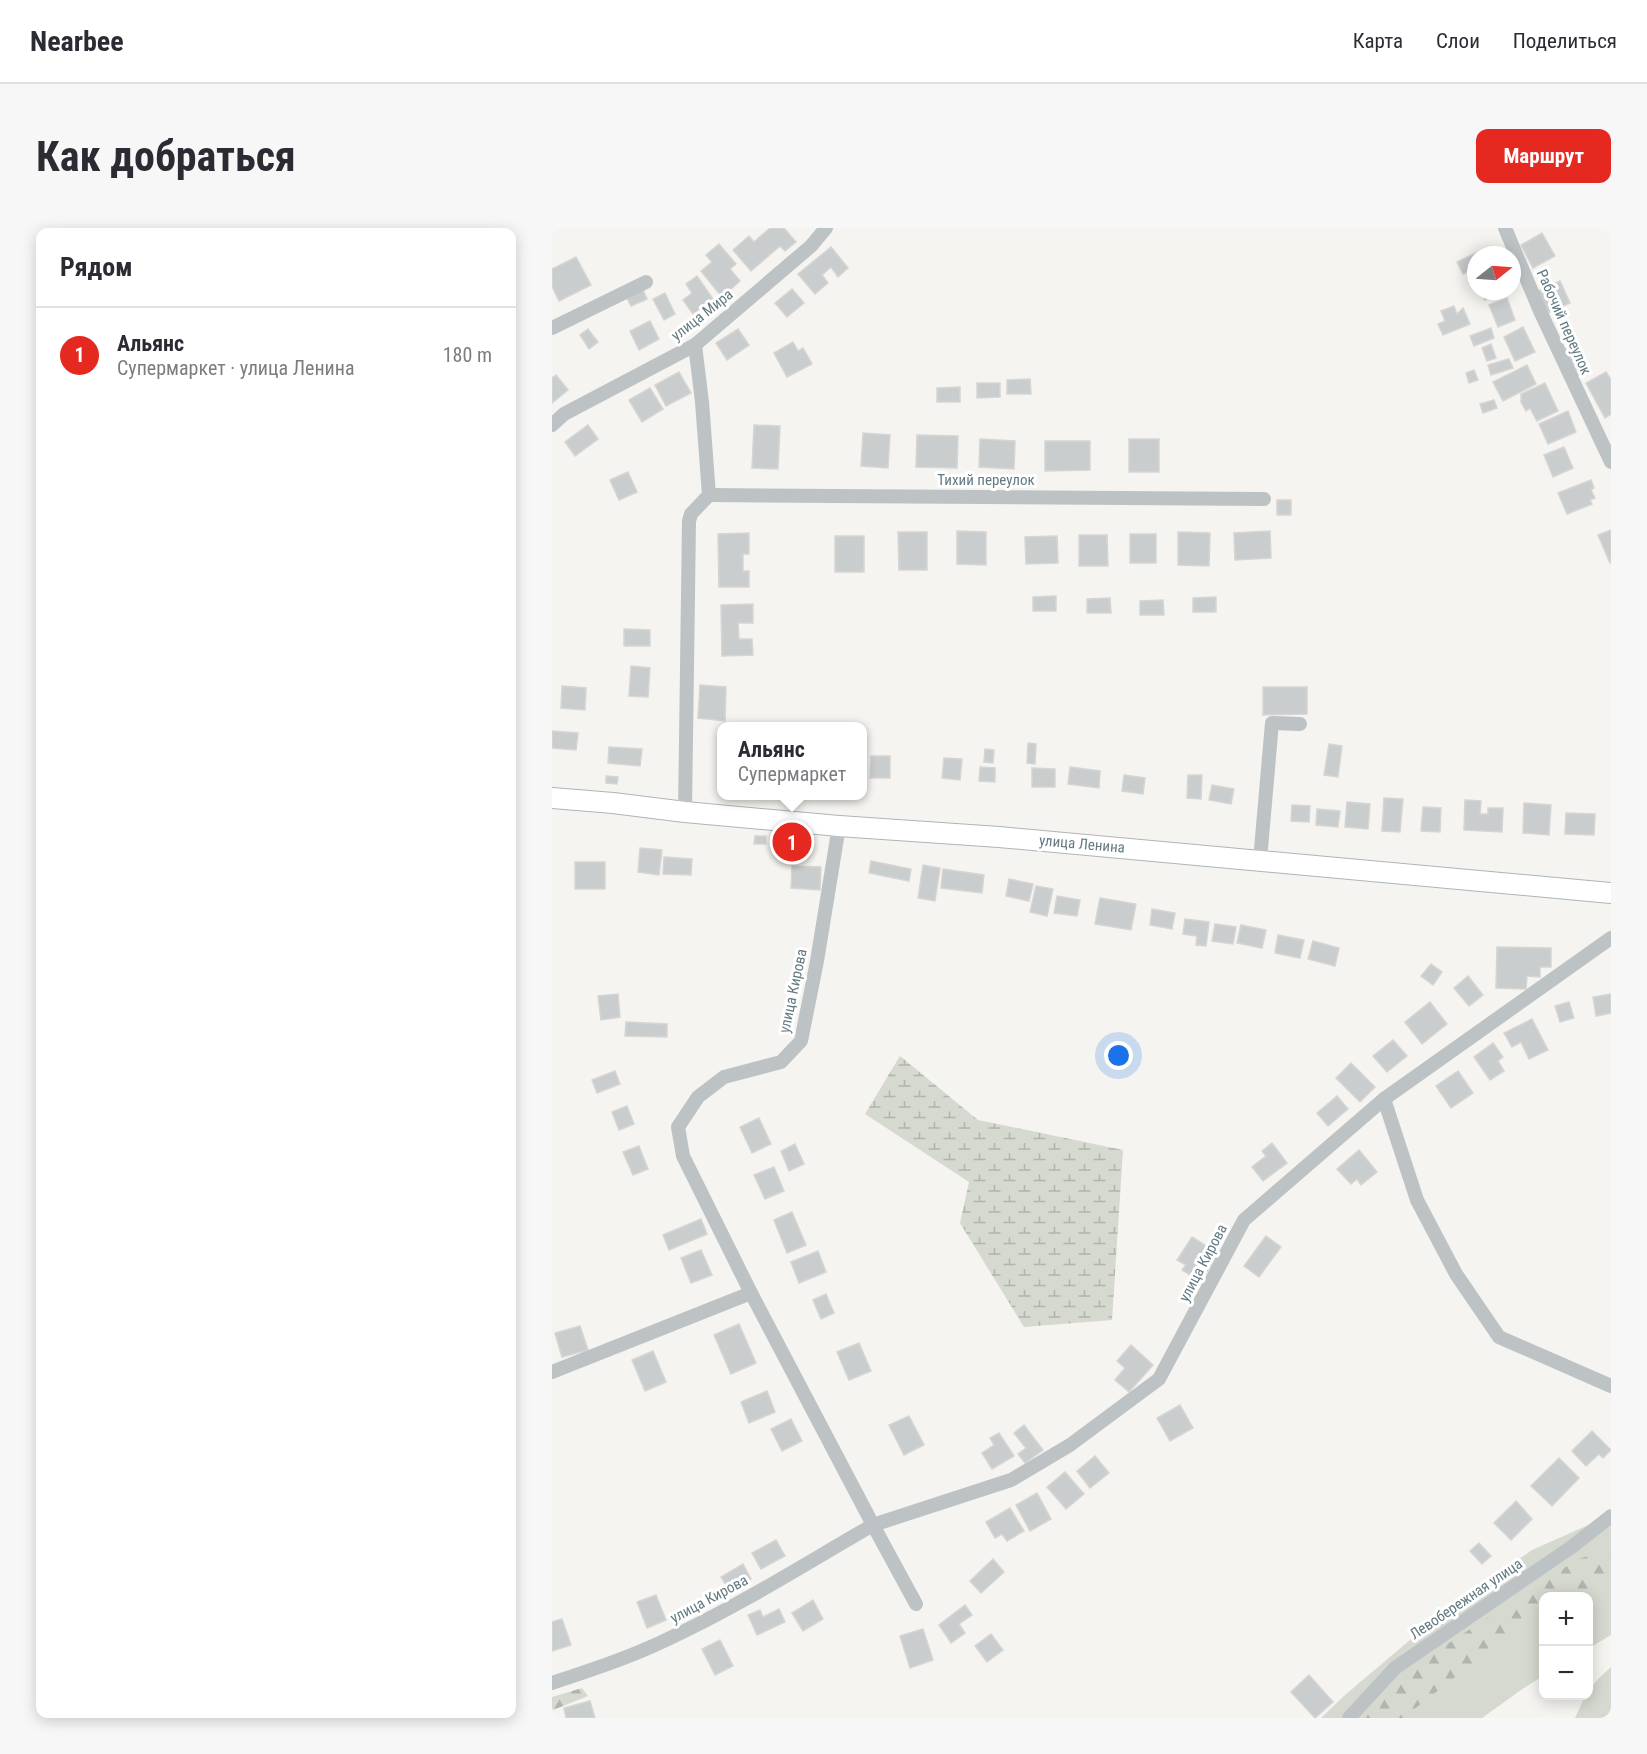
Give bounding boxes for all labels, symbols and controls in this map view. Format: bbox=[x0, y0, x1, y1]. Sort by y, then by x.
text: Nearbee bbox=[30, 25, 124, 58]
text: Карта bbox=[1353, 29, 1403, 53]
text: Слои bbox=[1436, 29, 1480, 53]
text: Поделиться bbox=[1513, 29, 1617, 53]
button: Маршрут bbox=[1476, 129, 1611, 183]
text: Как добраться bbox=[36, 132, 296, 181]
north arrow bbox=[1467, 246, 1521, 300]
text: Рядом bbox=[60, 252, 132, 282]
street label: Рабочий переулок bbox=[1533, 267, 1595, 377]
street label: улица Мира bbox=[668, 285, 736, 345]
text: Альянс bbox=[117, 331, 184, 356]
text: 1 bbox=[74, 343, 85, 367]
text: 180 m bbox=[443, 343, 492, 367]
text: Супермаркет · улица Ленина bbox=[117, 356, 355, 380]
street label: Тихий переулок bbox=[937, 471, 1035, 489]
popup bbox=[717, 722, 867, 800]
text: Альянс bbox=[738, 737, 805, 762]
text: Супермаркет bbox=[738, 762, 846, 786]
pin: 1 bbox=[772, 820, 812, 864]
street label: улица Ленина bbox=[1038, 831, 1126, 857]
street label: улица Кирова bbox=[775, 947, 811, 1035]
your location bbox=[1104, 1041, 1133, 1070]
street label: улица Кирова bbox=[1175, 1221, 1231, 1305]
street label: Левобережная улица bbox=[1406, 1555, 1526, 1643]
street label: улица Кирова bbox=[667, 1571, 751, 1627]
map controls bbox=[1539, 1592, 1593, 1700]
button: + bbox=[1539, 1592, 1593, 1646]
button: − bbox=[1539, 1646, 1593, 1700]

